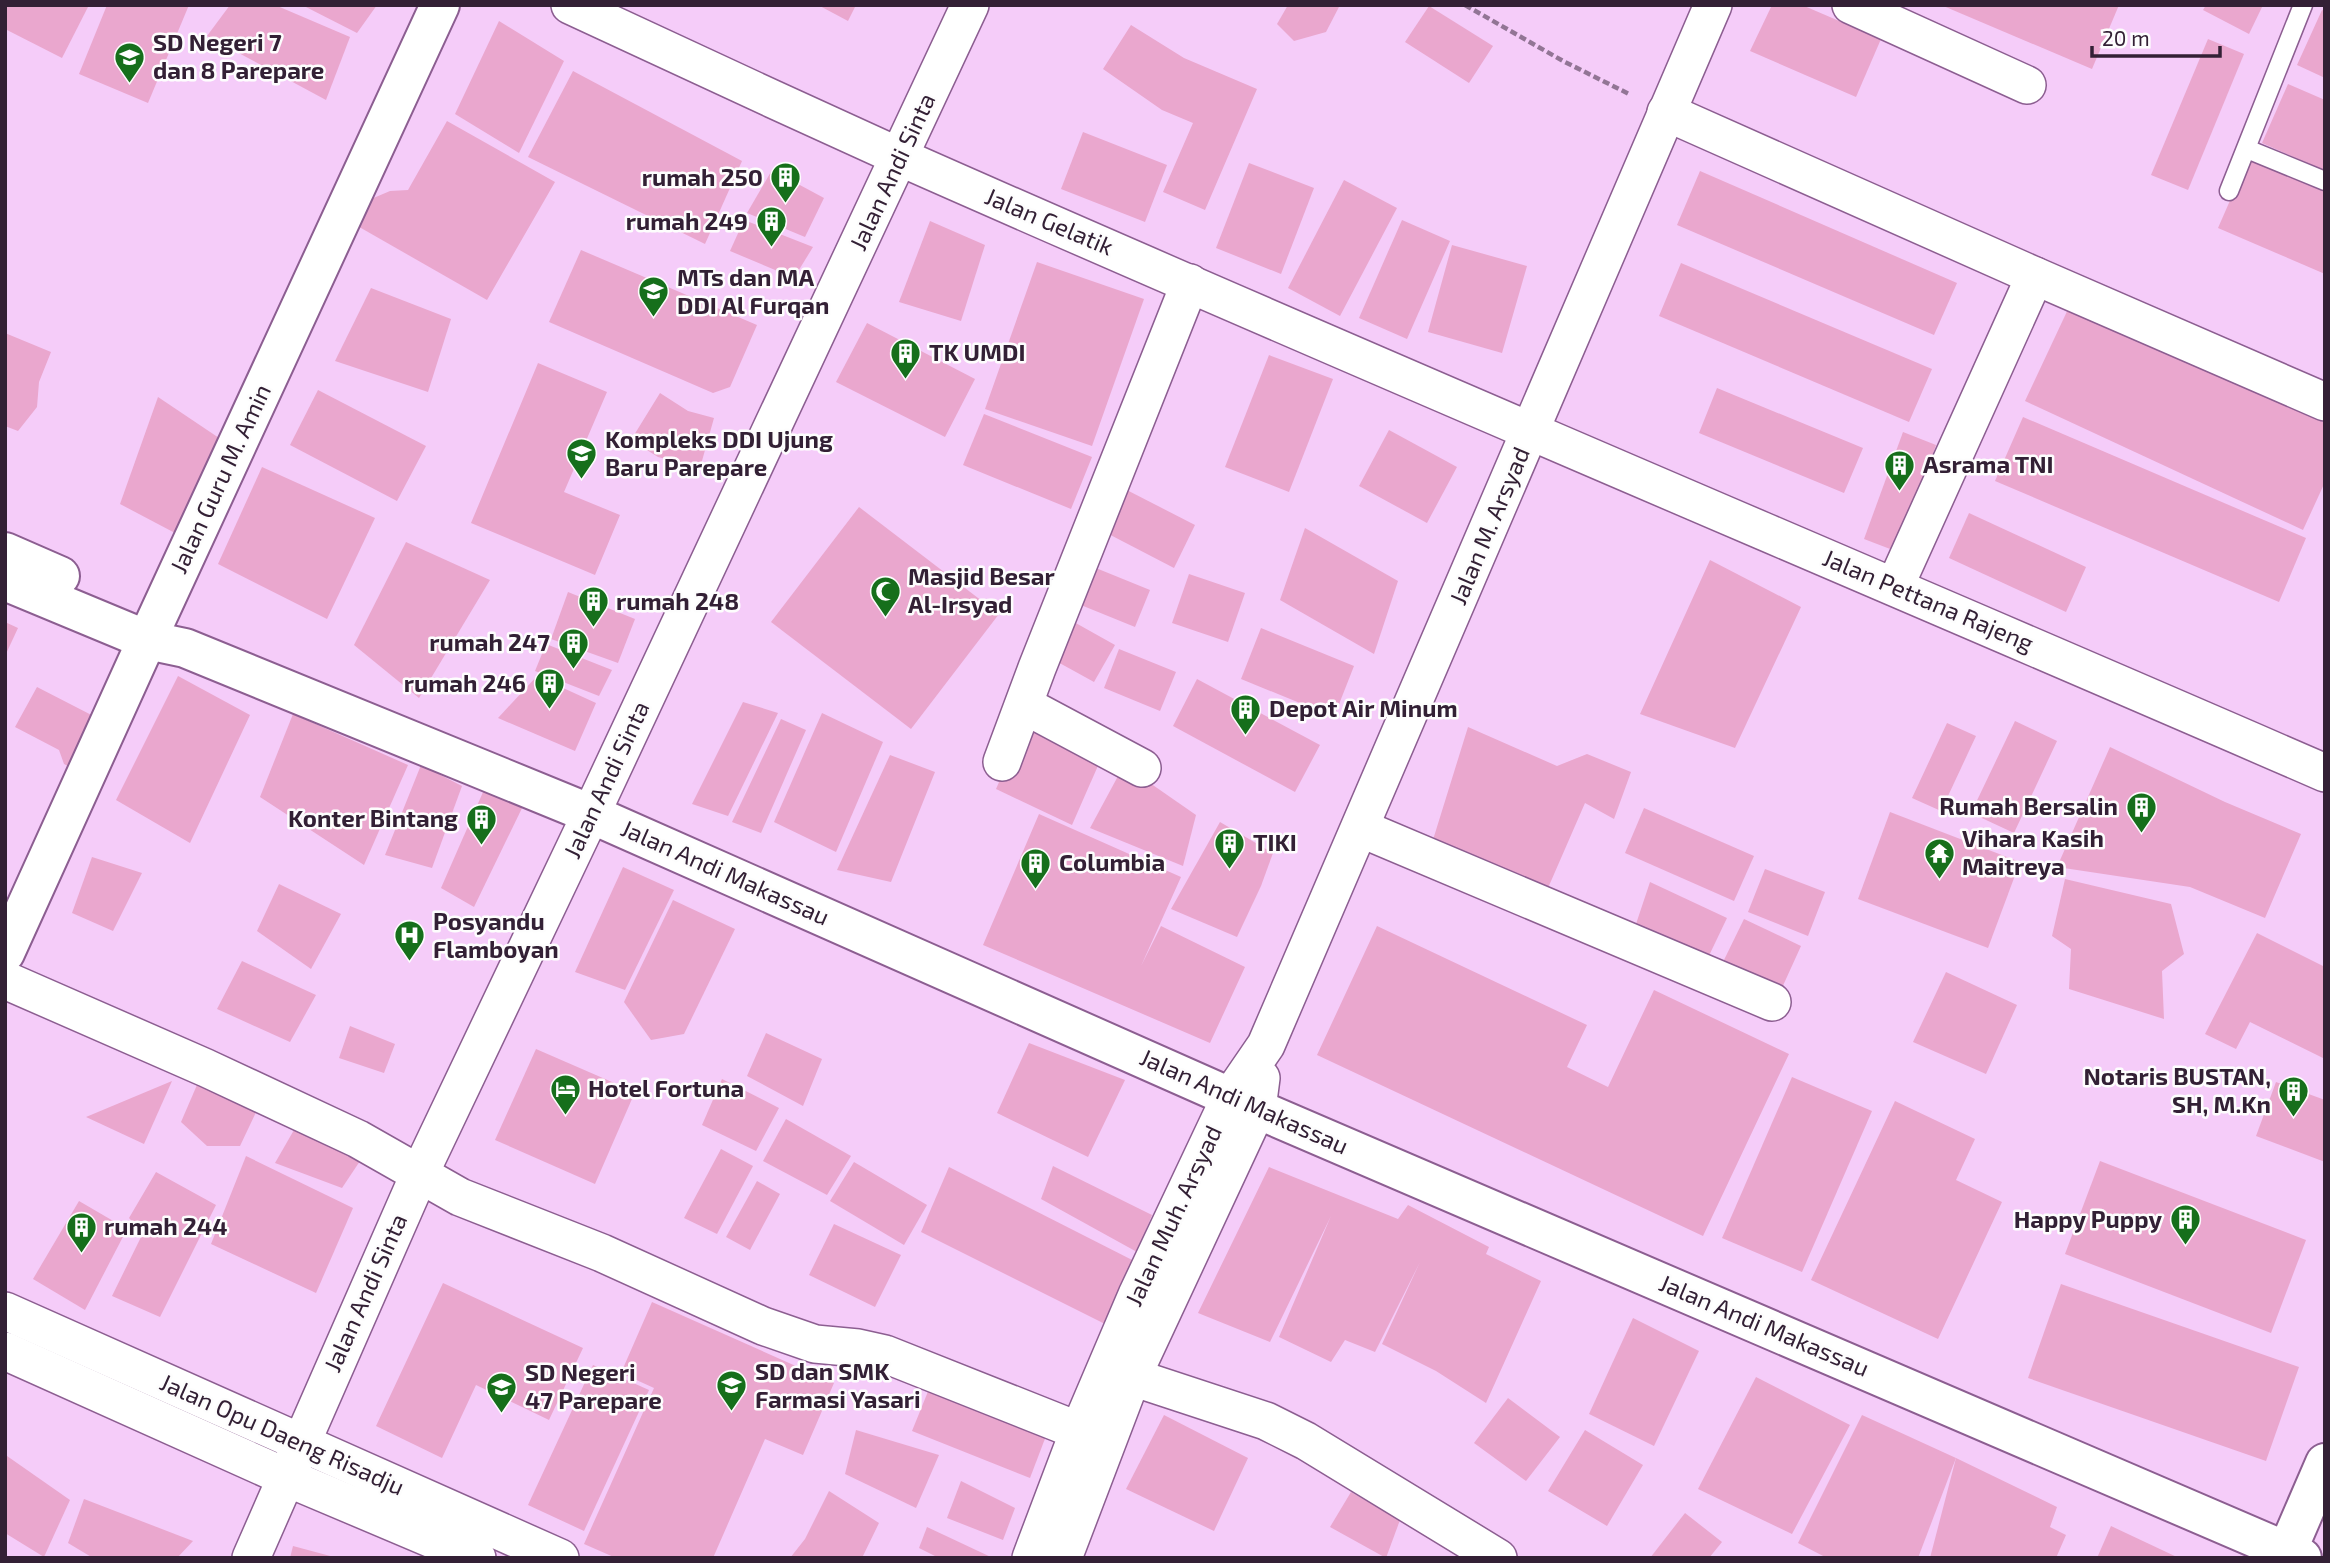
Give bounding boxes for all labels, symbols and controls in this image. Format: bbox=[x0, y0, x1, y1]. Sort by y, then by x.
scale bar bbox=[2092, 14, 2220, 58]
text: 20 m bbox=[2102, 25, 2150, 50]
place label: SD Negeri 7 dan 8 Parepare bbox=[153, 27, 324, 84]
school or university icon: SD Negeri 7 dan 8 Parepare bbox=[113, 40, 147, 84]
street label: Jalan Andi Sinta bbox=[843, 88, 941, 255]
building icon: rumah 250 bbox=[769, 161, 803, 205]
place label: rumah 250 bbox=[642, 162, 763, 191]
street label: Jalan Gelatik bbox=[981, 181, 1118, 261]
building icon: rumah 249 bbox=[754, 205, 788, 249]
place label: rumah 249 bbox=[626, 206, 748, 235]
place label: MTs dan MA DDI Al Furqan bbox=[677, 262, 829, 319]
school or university icon: MTs dan MA DDI Al Furqan bbox=[637, 275, 671, 319]
building icon: TK UMDI bbox=[889, 336, 923, 380]
place label: TK UMDI bbox=[929, 337, 1025, 366]
street label: Jalan Guru M. Amin bbox=[163, 379, 276, 578]
place label: Kompleks DDI Ujung Baru Parepare bbox=[605, 424, 833, 481]
school or university icon: Kompleks DDI Ujung Baru Parepare bbox=[565, 437, 599, 481]
street label: Jalan M. Arsyad bbox=[1442, 442, 1535, 609]
building icon: Asrama TNI bbox=[1883, 448, 1917, 492]
place label: Asrama TNI bbox=[1923, 449, 2054, 478]
street label: Jalan Pettana Rajeng bbox=[1819, 542, 2038, 657]
place label: Masjid Besar Al-Irsyad bbox=[908, 561, 1055, 618]
mosque icon: Masjid Besar Al-Irsyad bbox=[868, 574, 902, 618]
building icon: rumah 248 bbox=[576, 585, 610, 629]
place label: rumah 248 bbox=[616, 586, 739, 615]
building icon: rumah 247 bbox=[556, 626, 590, 670]
place label: rumah 247 bbox=[429, 627, 550, 656]
building icon: rumah 246 bbox=[532, 667, 566, 711]
place label: rumah 246 bbox=[404, 668, 526, 697]
building icon: Depot Air Minum bbox=[1229, 692, 1263, 736]
place label: Depot Air Minum bbox=[1269, 693, 1458, 722]
street label: Jalan Andi Sinta bbox=[557, 696, 655, 863]
building icon: Rumah Bersalin bbox=[2124, 790, 2158, 834]
place label: Rumah Bersalin bbox=[1939, 791, 2118, 820]
building icon: Konter Bintang bbox=[464, 802, 498, 846]
place label: Konter Bintang bbox=[288, 803, 458, 832]
street label: Jalan Andi Makassau bbox=[617, 813, 834, 931]
place label: Vihara Kasih Maitreya bbox=[1962, 823, 2104, 880]
building icon: TIKI bbox=[1213, 826, 1247, 870]
place label: TIKI bbox=[1253, 827, 1297, 856]
temple icon: Vihara Kasih Maitreya bbox=[1922, 836, 1956, 880]
building icon: Columbia bbox=[1019, 846, 1053, 890]
place label: Columbia bbox=[1059, 847, 1165, 876]
place label: Posyandu Flamboyan bbox=[433, 906, 559, 963]
hospital icon: Posyandu Flamboyan bbox=[393, 919, 427, 963]
street label: Jalan Andi Makassau bbox=[1136, 1042, 1353, 1160]
place label: Notaris BUSTAN, SH, M.Kn bbox=[2084, 1061, 2271, 1118]
hotel icon: Hotel Fortuna bbox=[548, 1072, 582, 1116]
place label: Hotel Fortuna bbox=[588, 1073, 744, 1102]
building icon: Notaris BUSTAN, SH, M.Kn bbox=[2277, 1074, 2311, 1118]
street label: Jalan Muh. Arsyad bbox=[1118, 1120, 1227, 1310]
building icon: Happy Puppy bbox=[2168, 1203, 2202, 1247]
place label: Happy Puppy bbox=[2014, 1204, 2162, 1233]
street label: Jalan Andi Sinta bbox=[317, 1209, 412, 1376]
building icon: rumah 244 bbox=[64, 1210, 98, 1254]
place label: rumah 244 bbox=[104, 1211, 227, 1240]
street label: Jalan Andi Makassau bbox=[1655, 1267, 1874, 1382]
place label: SD dan SMK Farmasi Yasari bbox=[755, 1356, 921, 1413]
place label: SD Negeri 47 Parepare bbox=[525, 1357, 662, 1414]
street label: Jalan Opu Daeng Risadju bbox=[156, 1367, 409, 1501]
school or university icon: SD dan SMK Farmasi Yasari bbox=[715, 1369, 749, 1413]
school or university icon: SD Negeri 47 Parepare bbox=[485, 1370, 519, 1414]

